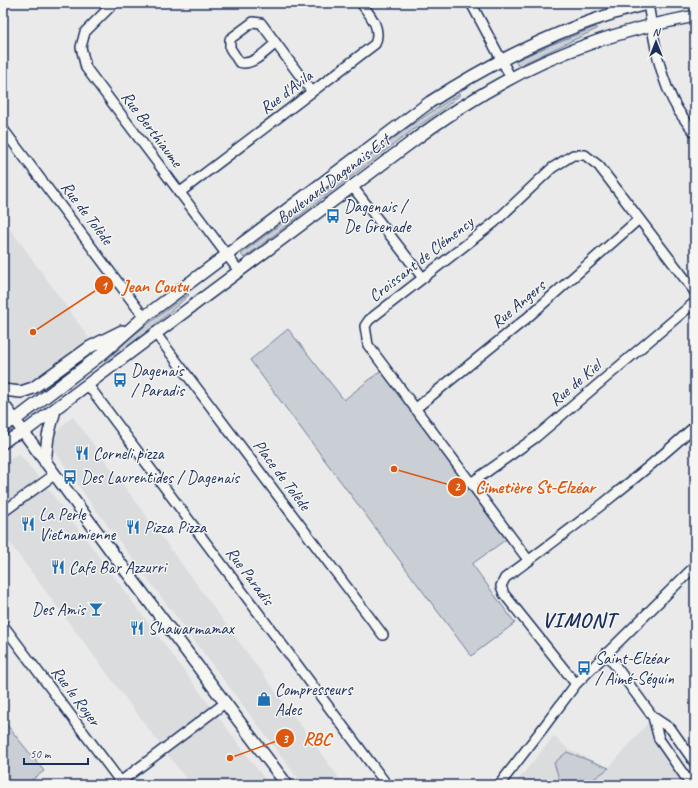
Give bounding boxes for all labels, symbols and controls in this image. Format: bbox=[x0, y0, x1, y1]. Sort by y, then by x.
north arrow bbox=[636, 22, 676, 62]
text: N bbox=[653, 25, 662, 39]
street label: Rue d'Avila bbox=[256, 65, 317, 119]
street label: Rue Berthiaume bbox=[117, 87, 188, 172]
street label: Boulevard Dagenais Est bbox=[272, 128, 396, 228]
street label: Rue de Tolède bbox=[56, 177, 118, 250]
place label: Dagenais / De Grenade bbox=[344, 196, 412, 237]
bus stop icon: Dagenais / De Grenade bbox=[325, 208, 341, 224]
street label: Croissant de Clémency bbox=[365, 211, 478, 306]
callout: Jean Coutu bbox=[94, 270, 196, 300]
street label: Rue Angers bbox=[487, 274, 551, 333]
text: Jean Coutu bbox=[120, 275, 190, 297]
text: 1 bbox=[101, 278, 108, 294]
street label: Rue de Kiel bbox=[545, 353, 608, 411]
place label: Dagenais / Paradis bbox=[131, 360, 186, 401]
bus stop icon: Dagenais / Paradis bbox=[112, 372, 128, 388]
street label: Place de Tolède bbox=[249, 435, 316, 516]
place label: Corneli pizza bbox=[93, 443, 165, 464]
restaurant icon: Corneli pizza bbox=[74, 445, 90, 461]
place label: Des Laurentides / Dagenais bbox=[81, 467, 241, 488]
bus stop icon: Des Laurentides / Dagenais bbox=[62, 469, 78, 485]
callout: Cimetière St-Elzéar bbox=[447, 472, 603, 502]
text: Cimetière St-Elzéar bbox=[475, 476, 598, 498]
text: 2 bbox=[454, 479, 461, 495]
place label: La Perle Vietnamienne bbox=[39, 504, 117, 545]
restaurant icon: La Perle Vietnamienne bbox=[20, 516, 36, 532]
place label: Pizza Pizza bbox=[144, 517, 208, 538]
restaurant icon: Pizza Pizza bbox=[125, 519, 141, 535]
street label: Rue Paradis bbox=[221, 543, 280, 611]
place label: Cafe Bar Azzurri bbox=[69, 557, 168, 578]
restaurant icon: Cafe Bar Azzurri bbox=[50, 559, 66, 575]
place label: Des Amis bbox=[32, 599, 87, 620]
bar icon: Des Amis bbox=[88, 601, 104, 617]
district label: VIMONT bbox=[542, 607, 619, 633]
place label: Shawarmamax bbox=[148, 618, 235, 639]
restaurant icon: Shawarmamax bbox=[129, 620, 145, 636]
place label: Saint-Elzéar / Aimé-Séguin bbox=[595, 648, 674, 689]
bus stop icon: Saint-Elzéar / Aimé-Séguin bbox=[576, 660, 592, 676]
street label: Rue le Royer bbox=[47, 662, 106, 732]
place label: Compresseurs Adec bbox=[275, 679, 354, 720]
shop icon: Compresseurs Adec bbox=[256, 691, 272, 707]
callout: RBC bbox=[275, 723, 339, 753]
text: RBC bbox=[303, 728, 334, 750]
text: 3 bbox=[282, 731, 289, 747]
scale bar bbox=[24, 740, 88, 766]
text: 50 m bbox=[30, 746, 52, 762]

